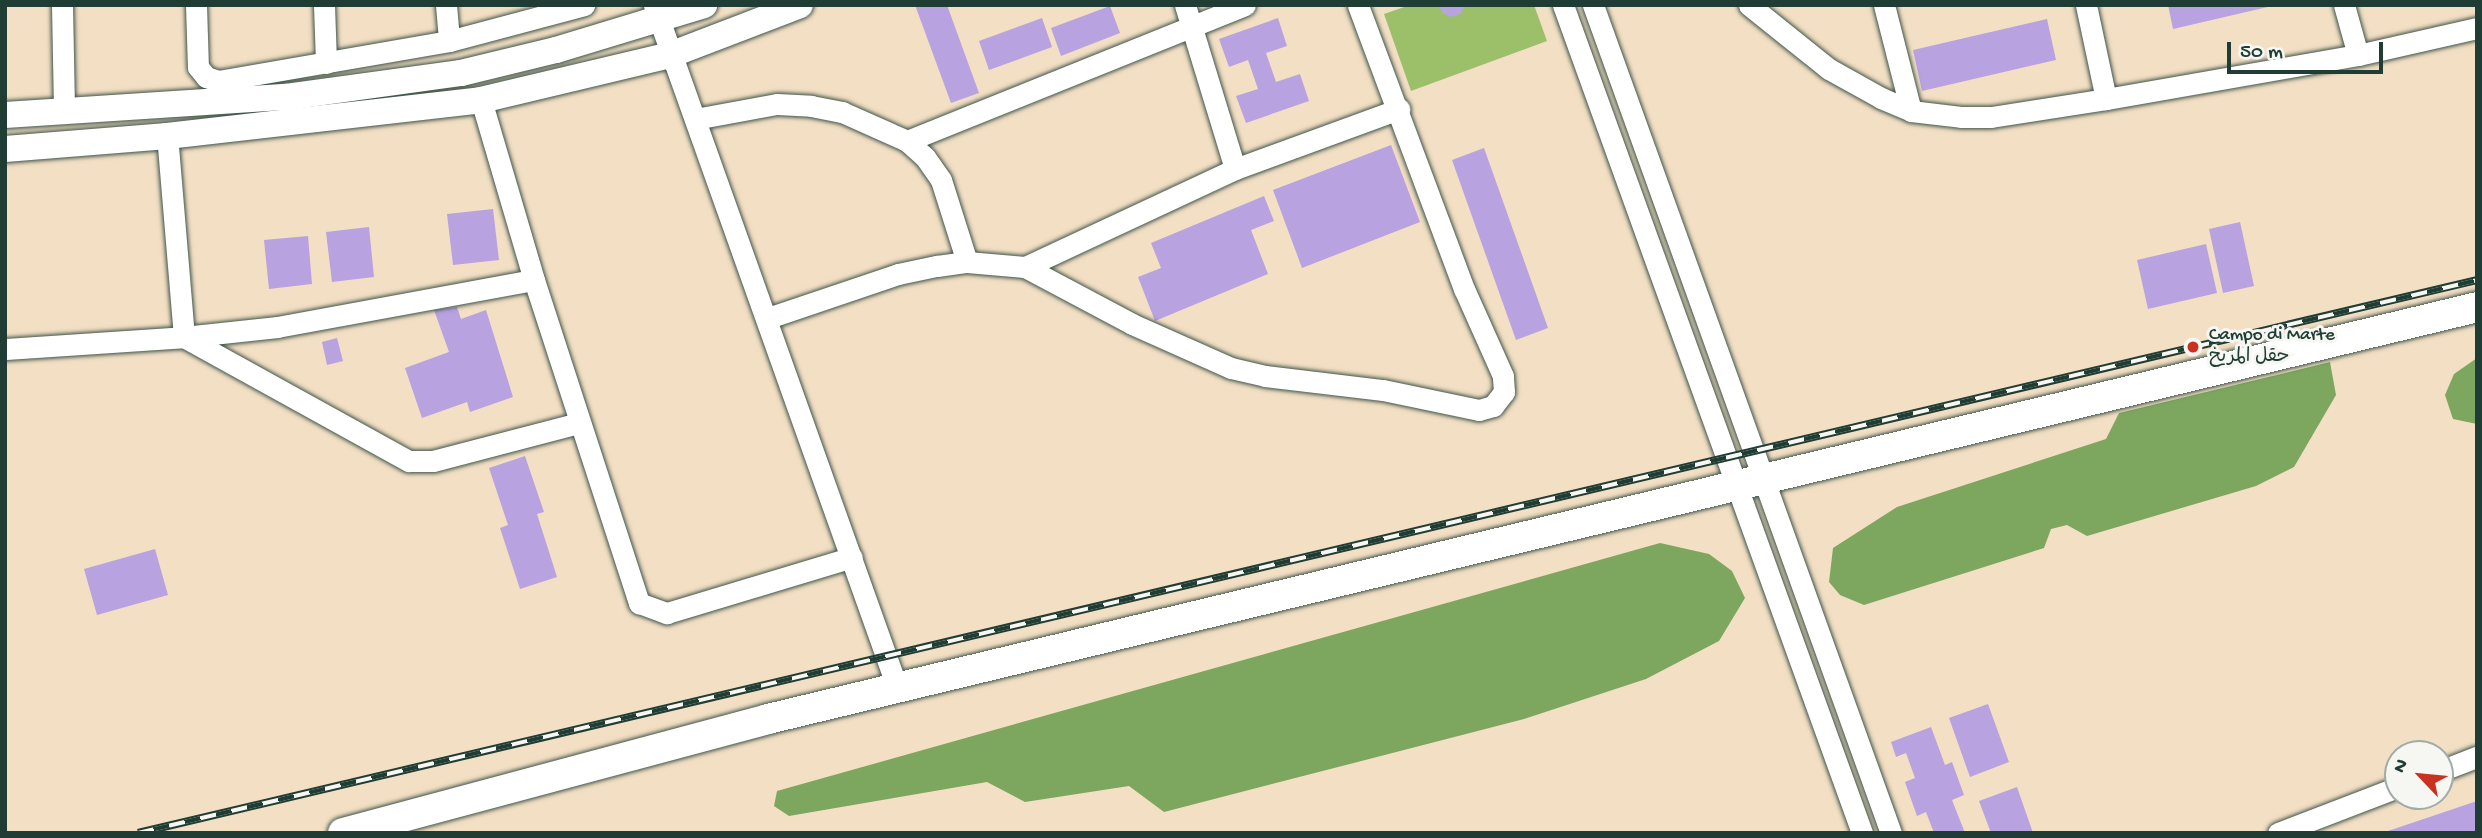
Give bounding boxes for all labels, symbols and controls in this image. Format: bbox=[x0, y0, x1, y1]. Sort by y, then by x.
scale bar bbox=[2230, 28, 2386, 72]
text: 50 m bbox=[2240, 41, 2283, 66]
place label: Campo di Marte حقل المريخ bbox=[2209, 325, 2335, 369]
marker: Campo di Marte حقل المريخ bbox=[2183, 337, 2203, 357]
north arrow bbox=[2384, 740, 2454, 810]
text: N bbox=[2388, 756, 2415, 777]

